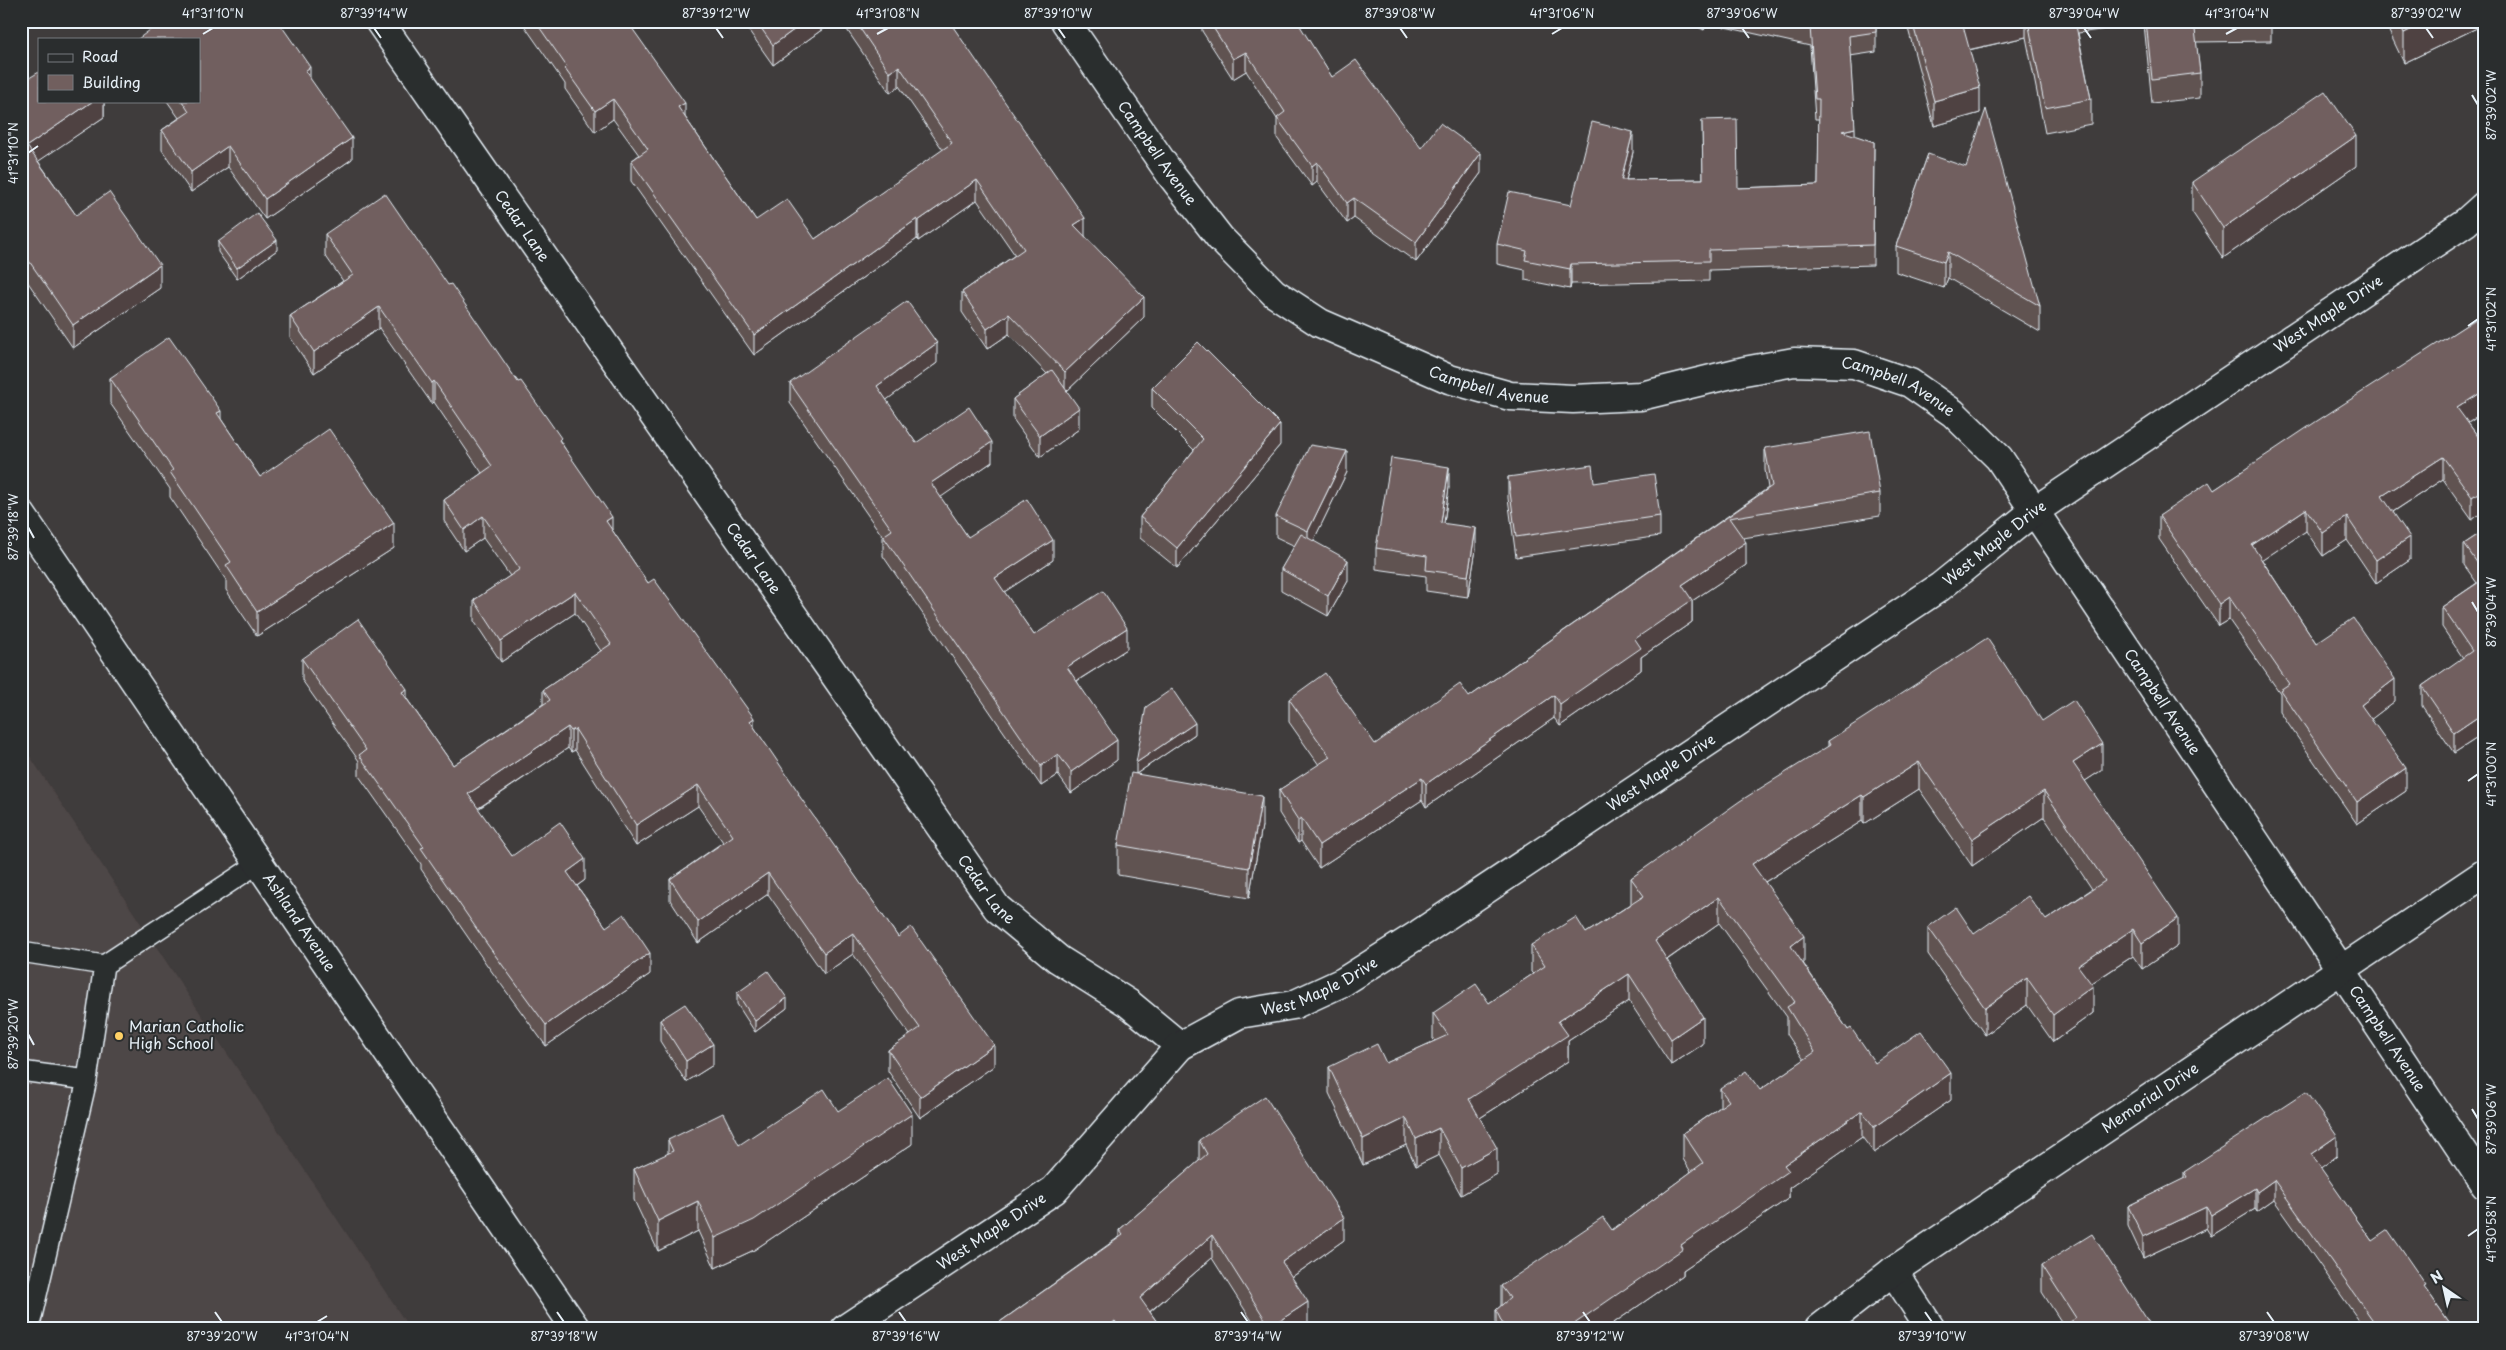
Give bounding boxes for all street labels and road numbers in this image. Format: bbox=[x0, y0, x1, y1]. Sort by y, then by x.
street label: Campbell Avenue bbox=[1113, 95, 1203, 210]
street label: Cedar Lane bbox=[490, 185, 556, 266]
street label: West Maple Drive bbox=[2268, 268, 2386, 358]
street label: Campbell Avenue bbox=[1841, 351, 1960, 421]
street label: Campbell Avenue bbox=[1425, 359, 1550, 408]
street label: West Maple Drive bbox=[1937, 494, 2050, 591]
street label: Cedar Lane bbox=[721, 517, 788, 598]
street label: Campbell Avenue bbox=[2119, 643, 2207, 759]
street label: West Maple Drive bbox=[1601, 727, 1719, 816]
street label: Cedar Lane bbox=[953, 849, 1021, 929]
street label: Ashland Avenue bbox=[258, 867, 342, 975]
street label: West Maple Drive bbox=[1259, 950, 1381, 1020]
street label: Campbell Avenue bbox=[2344, 980, 2432, 1096]
street label: Memorial Drive bbox=[2096, 1056, 2203, 1138]
street label: West Maple Drive bbox=[932, 1186, 1050, 1275]

